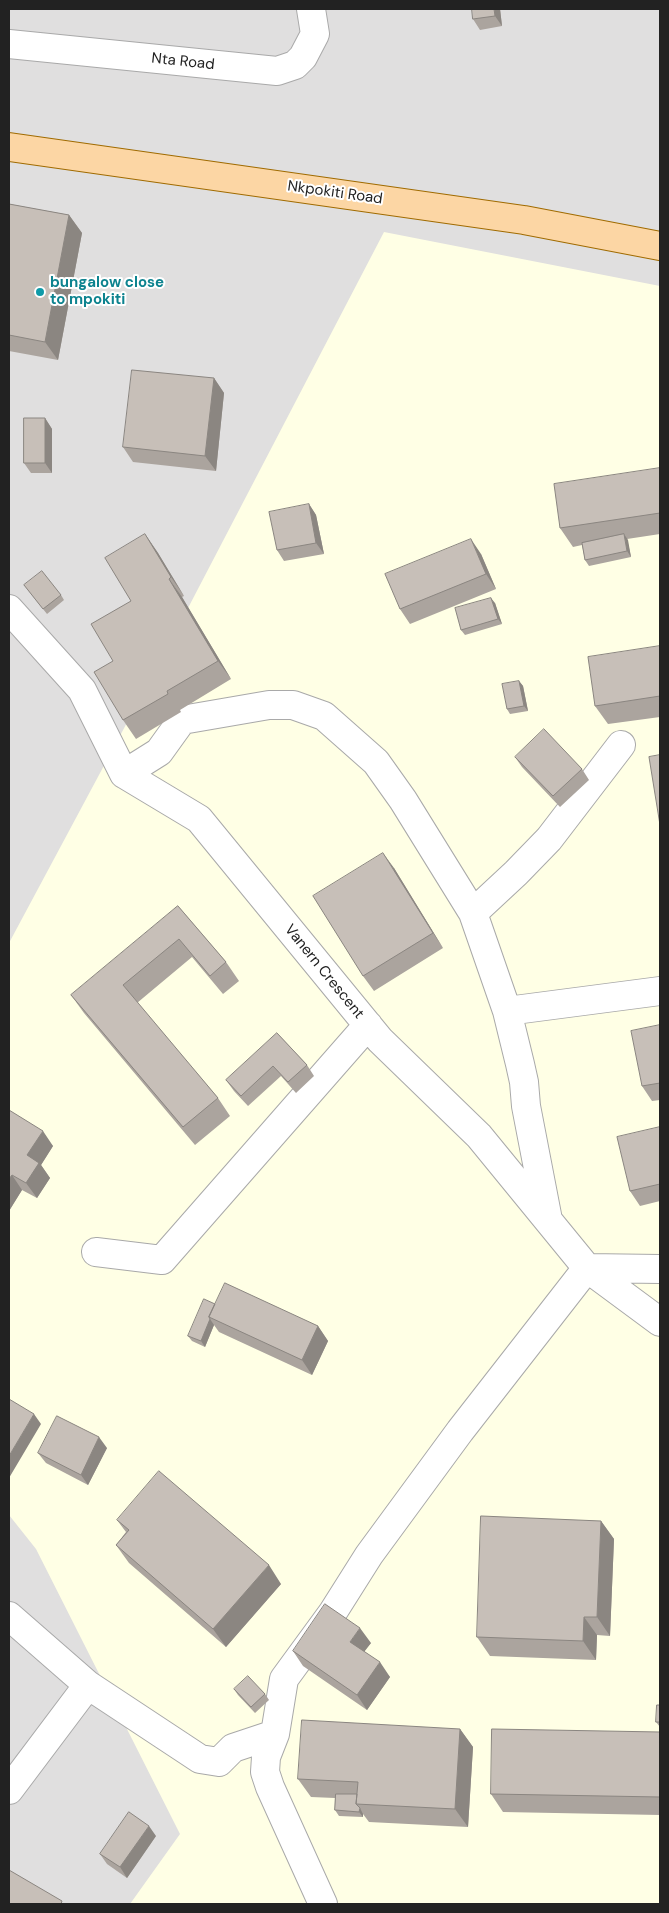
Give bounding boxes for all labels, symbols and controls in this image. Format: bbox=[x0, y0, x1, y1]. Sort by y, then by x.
street label: Nta Road bbox=[151, 50, 215, 74]
street label: Nkpokiti Road bbox=[286, 177, 384, 209]
place label: bungalow close to mpokiti bbox=[50, 274, 164, 309]
marker: bungalow close to mpokiti bbox=[34, 286, 46, 298]
street label: Vanern Crescent bbox=[280, 921, 368, 1023]

